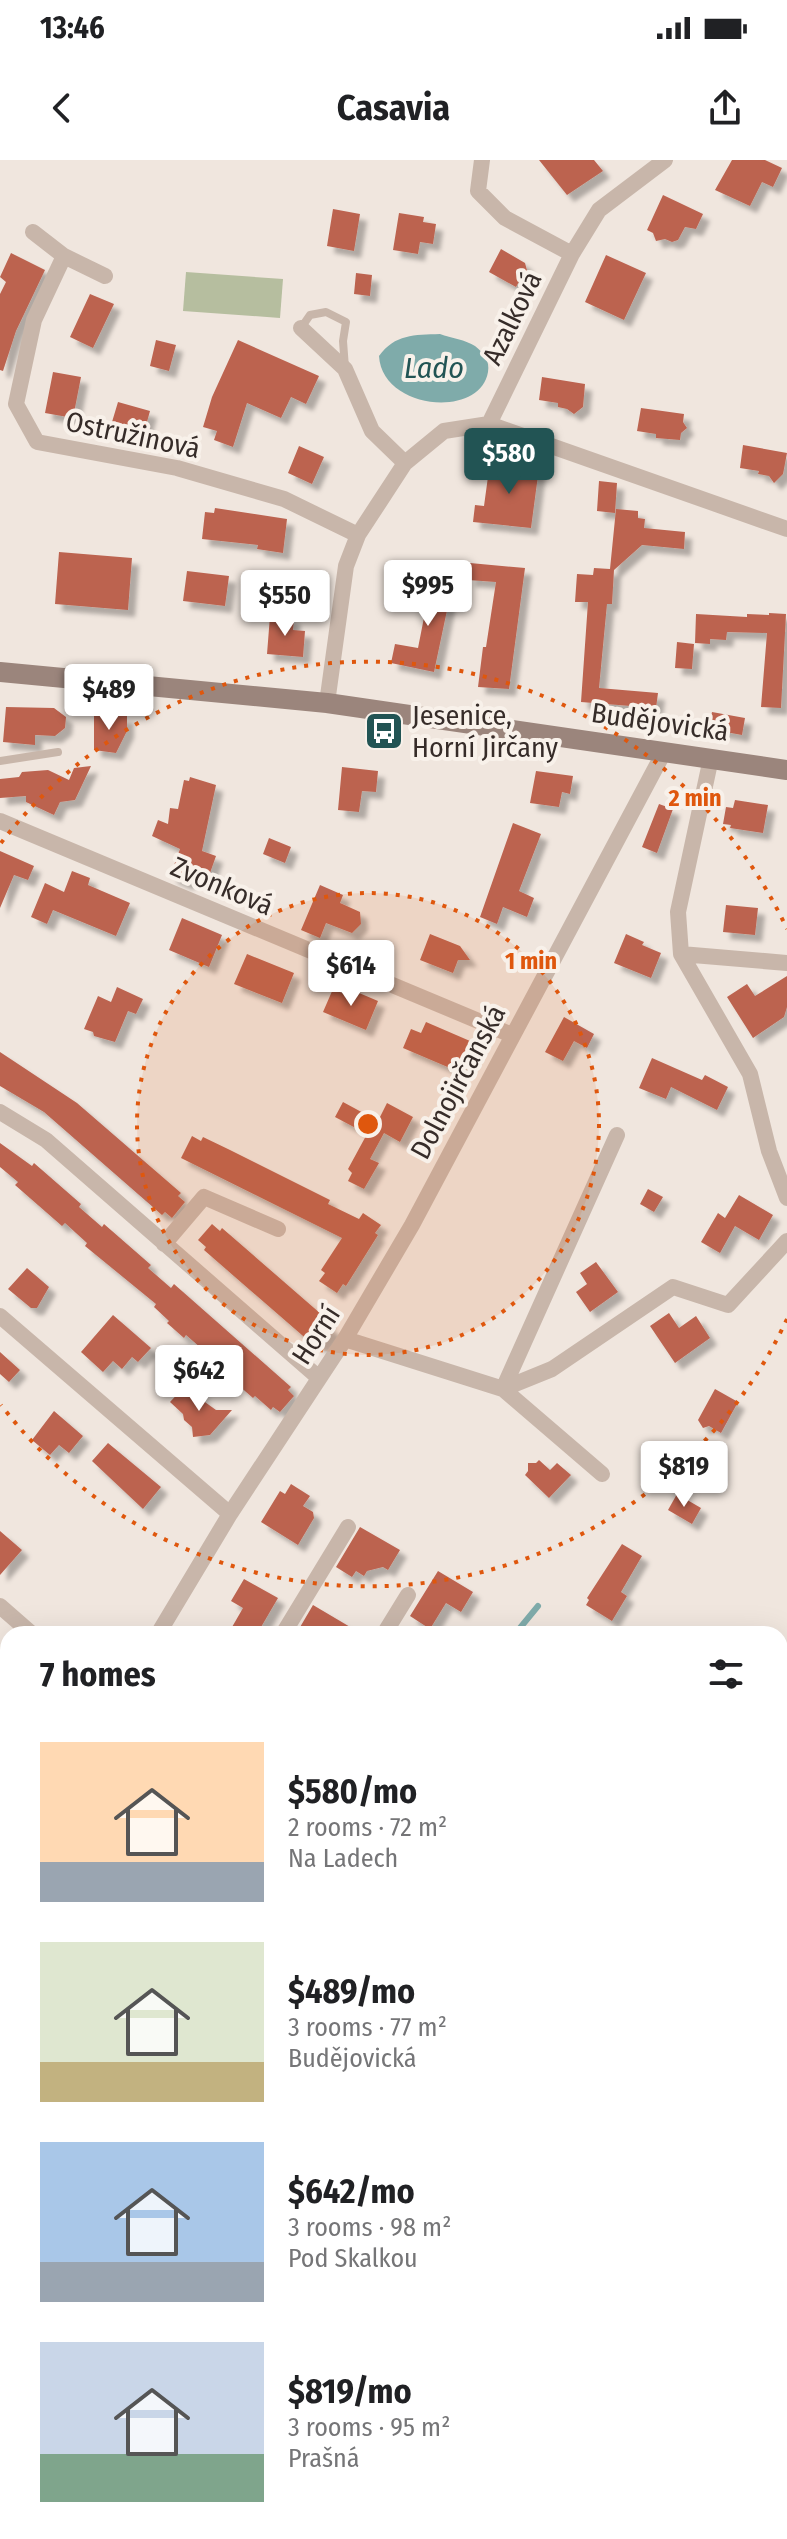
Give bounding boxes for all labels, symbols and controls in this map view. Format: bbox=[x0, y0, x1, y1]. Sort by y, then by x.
text: 13:46 bbox=[40, 10, 105, 46]
icon: back bbox=[40, 86, 84, 130]
text: Casavia bbox=[337, 86, 450, 130]
icon: share bbox=[703, 86, 747, 130]
street label: Azalková bbox=[475, 266, 549, 370]
water label: Lado bbox=[404, 350, 464, 386]
street label: Ostružinová bbox=[63, 405, 203, 465]
pin: $580 bbox=[462, 428, 556, 496]
text: $580 bbox=[482, 438, 536, 469]
pin: $995 bbox=[381, 560, 475, 628]
pin: $550 bbox=[238, 570, 332, 638]
text: $995 bbox=[402, 570, 454, 601]
text: $550 bbox=[259, 580, 311, 611]
pin: $489 bbox=[62, 664, 156, 732]
text: $489 bbox=[82, 674, 136, 705]
street label: Budějovická bbox=[589, 696, 731, 748]
place label: Jesenice, Horní Jirčany bbox=[412, 699, 559, 764]
bus stop icon: Jesenice, Horní Jirčany bbox=[363, 710, 405, 752]
text: 2 min bbox=[667, 784, 722, 812]
street label: Zvonková bbox=[166, 850, 278, 922]
pin: $614 bbox=[304, 940, 398, 1008]
text: 1 min bbox=[505, 947, 557, 975]
text: $614 bbox=[326, 950, 376, 981]
street label: Dolnojirčanská bbox=[404, 999, 512, 1165]
centre of rings bbox=[354, 1110, 382, 1138]
street label: Horní bbox=[285, 1299, 347, 1371]
pin: $642 bbox=[152, 1345, 246, 1413]
text: $642 bbox=[173, 1355, 225, 1386]
pin: $819 bbox=[637, 1441, 731, 1509]
text: $819 bbox=[659, 1451, 709, 1482]
icon: filters bbox=[704, 1652, 748, 1696]
text: 7 homes bbox=[40, 1654, 156, 1695]
text: $580/mo bbox=[288, 1771, 417, 1812]
icon: home bbox=[104, 1774, 200, 1870]
text: 2 rooms · 72 m² bbox=[288, 1812, 447, 1843]
text: Na Ladech bbox=[288, 1843, 398, 1874]
text: $489/mo bbox=[288, 1971, 415, 2012]
icon: home bbox=[104, 1974, 200, 2070]
text: 3 rooms · 77 m² bbox=[288, 2012, 447, 2043]
text: Budějovická bbox=[288, 2043, 416, 2074]
text: $642/mo bbox=[288, 2171, 415, 2212]
icon: home bbox=[104, 2174, 200, 2270]
text: 3 rooms · 98 m² bbox=[288, 2212, 451, 2243]
text: Pod Skalkou bbox=[288, 2243, 418, 2274]
text: $819/mo bbox=[288, 2371, 412, 2412]
icon: home bbox=[104, 2374, 200, 2470]
text: 3 rooms · 95 m² bbox=[288, 2412, 450, 2443]
text: Prašná bbox=[288, 2443, 359, 2474]

